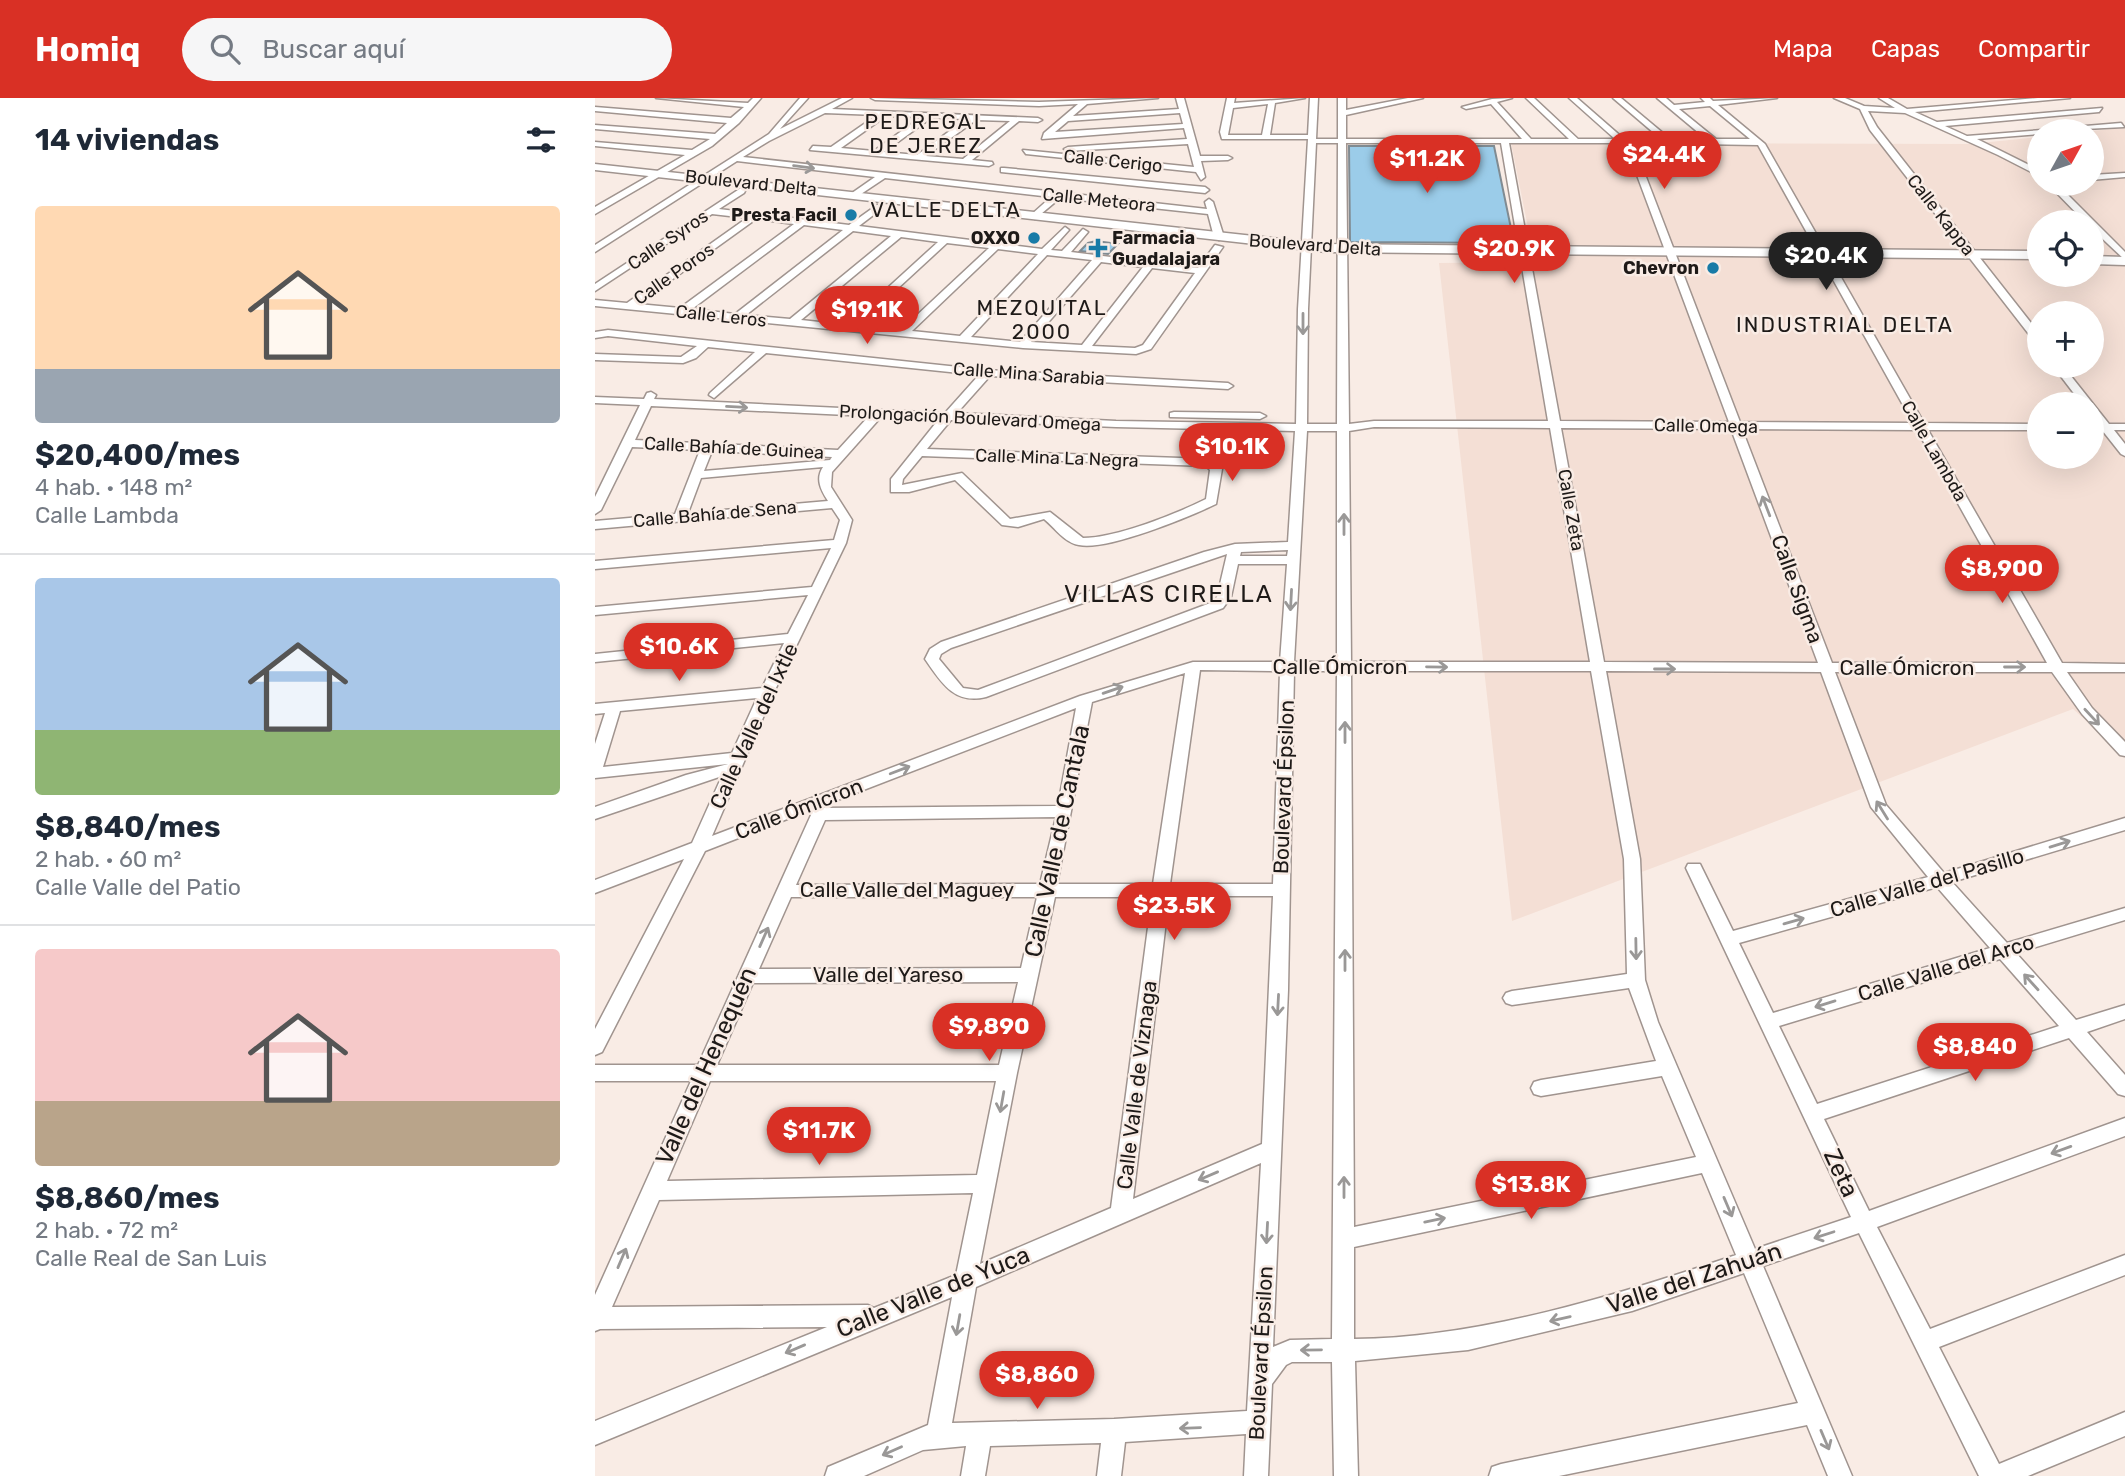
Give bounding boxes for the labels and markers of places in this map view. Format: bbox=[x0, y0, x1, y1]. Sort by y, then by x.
pin: $24.4K bbox=[1607, 132, 1721, 191]
pin: $11.2K bbox=[1370, 136, 1484, 195]
place label: Presta Facil bbox=[731, 204, 837, 226]
marker: Presta Facil bbox=[843, 207, 859, 223]
pin: $20.9K bbox=[1457, 226, 1571, 285]
place label: OXXO bbox=[971, 227, 1020, 249]
place label: Farmacia Guadalajara bbox=[1112, 227, 1220, 270]
marker: OXXO bbox=[1026, 230, 1042, 246]
pin: $20.4K bbox=[1769, 232, 1883, 292]
marker: Farmacia Guadalajara bbox=[1090, 240, 1106, 256]
place label: Chevron bbox=[1623, 257, 1699, 279]
marker: Chevron bbox=[1705, 260, 1721, 276]
pin: $19.1K bbox=[810, 286, 924, 346]
pin: $10.1K bbox=[1175, 424, 1289, 483]
pin: $8,900 bbox=[1945, 546, 2059, 605]
pin: $10.6K bbox=[622, 624, 736, 683]
pin: $23.5K bbox=[1117, 882, 1231, 942]
pin: $9,890 bbox=[932, 1004, 1046, 1063]
pin: $8,840 bbox=[1918, 1024, 2032, 1083]
pin: $11.7K bbox=[762, 1108, 876, 1167]
pin: $13.8K bbox=[1474, 1162, 1588, 1221]
pin: $8,860 bbox=[980, 1352, 1094, 1411]

